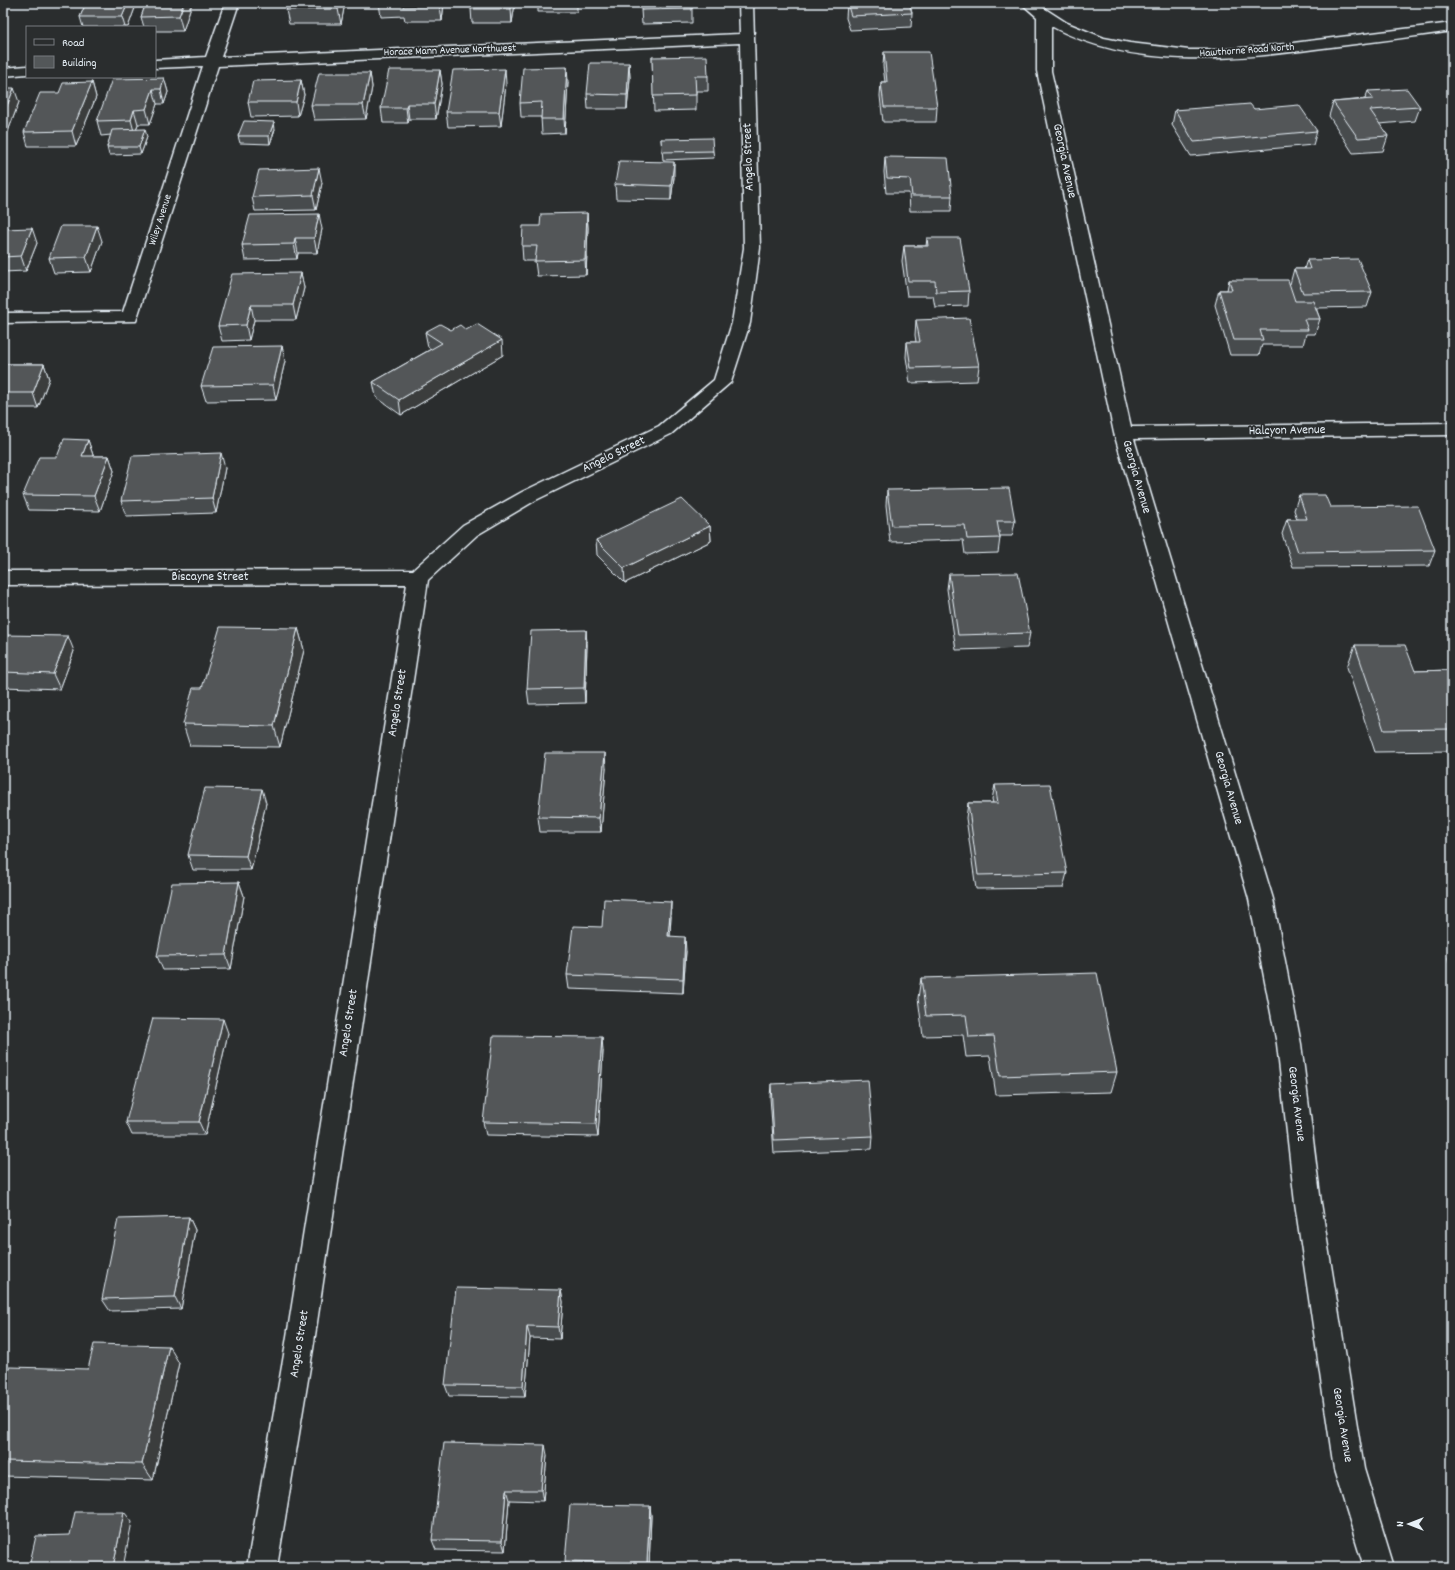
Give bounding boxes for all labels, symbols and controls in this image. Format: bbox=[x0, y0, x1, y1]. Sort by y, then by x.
legend bbox=[26, 26, 156, 78]
text: Road bbox=[62, 35, 84, 52]
street label: Hawthorne Road North bbox=[1199, 40, 1295, 62]
street label: Horace Mann Avenue Northwest bbox=[383, 41, 517, 61]
text: Building bbox=[62, 55, 97, 72]
street label: Georgia Avenue bbox=[1047, 122, 1081, 200]
street label: Angelo Street bbox=[738, 123, 760, 191]
street label: Wiley Avenue bbox=[145, 192, 177, 248]
street label: Halcyon Avenue bbox=[1248, 421, 1326, 441]
street label: Angelo Street bbox=[579, 431, 649, 478]
street label: Georgia Avenue bbox=[1116, 438, 1156, 516]
street label: Biscayne Street bbox=[172, 568, 249, 587]
street label: Angelo Street bbox=[383, 668, 413, 738]
street label: Georgia Avenue bbox=[1208, 749, 1248, 827]
street label: Angelo Street bbox=[334, 988, 364, 1058]
street label: Georgia Avenue bbox=[1282, 1065, 1310, 1143]
street label: Angelo Street bbox=[285, 1309, 315, 1379]
street label: Georgia Avenue bbox=[1327, 1386, 1357, 1464]
north arrow bbox=[1389, 1504, 1429, 1544]
text: N bbox=[1393, 1521, 1409, 1527]

